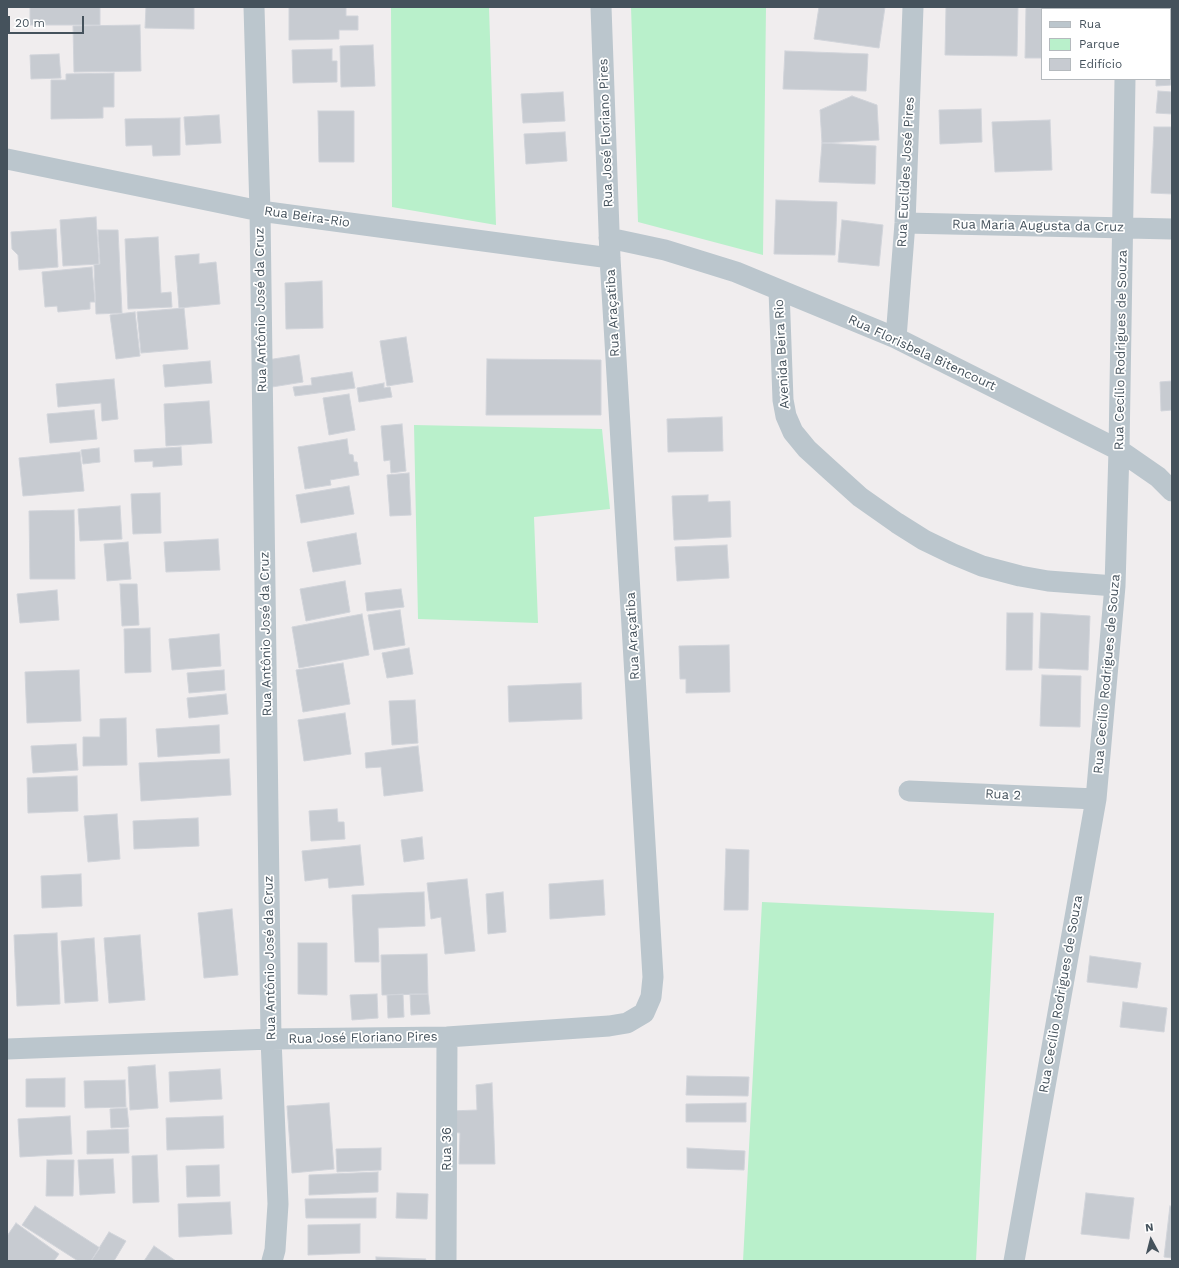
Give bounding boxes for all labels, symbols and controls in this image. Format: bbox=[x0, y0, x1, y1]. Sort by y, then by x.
scale bar bbox=[10, 8, 86, 34]
legend bbox=[1041, 8, 1171, 80]
text: 20 m bbox=[15, 16, 45, 30]
text: Rua bbox=[1079, 17, 1101, 31]
text: Parque bbox=[1079, 37, 1120, 51]
text: Edifício bbox=[1079, 57, 1122, 71]
street label: Rua José Floriano Pires bbox=[596, 58, 616, 208]
street label: Rua Euclides José Pires bbox=[894, 96, 918, 248]
street label: Rua Beira-Rio bbox=[263, 203, 351, 231]
street label: Rua Maria Augusta da Cruz bbox=[952, 217, 1124, 235]
street label: Rua Antônio José da Cruz bbox=[252, 227, 270, 393]
street label: Rua Cecílio Rodrigues de Souza bbox=[1111, 250, 1131, 450]
street label: Rua Araçatiba bbox=[603, 269, 623, 357]
street label: Avenida Beira Rio bbox=[771, 299, 793, 409]
street label: Rua Florisbela Bitencourt bbox=[846, 312, 998, 394]
street label: Rua Antônio José da Cruz bbox=[257, 551, 275, 717]
street label: Rua Cecílio Rodrigues de Souza bbox=[1090, 573, 1124, 775]
street label: Rua Araçatiba bbox=[623, 592, 643, 680]
street label: Rua 2 bbox=[985, 786, 1021, 804]
street label: Rua Antônio José da Cruz bbox=[261, 875, 279, 1041]
street label: Rua Cecílio Rodrigues de Souza bbox=[1036, 894, 1086, 1094]
street label: Rua José Floriano Pires bbox=[288, 1029, 438, 1047]
street label: Rua 36 bbox=[439, 1127, 455, 1171]
north arrow bbox=[1131, 1220, 1171, 1260]
text: N bbox=[1145, 1221, 1154, 1235]

